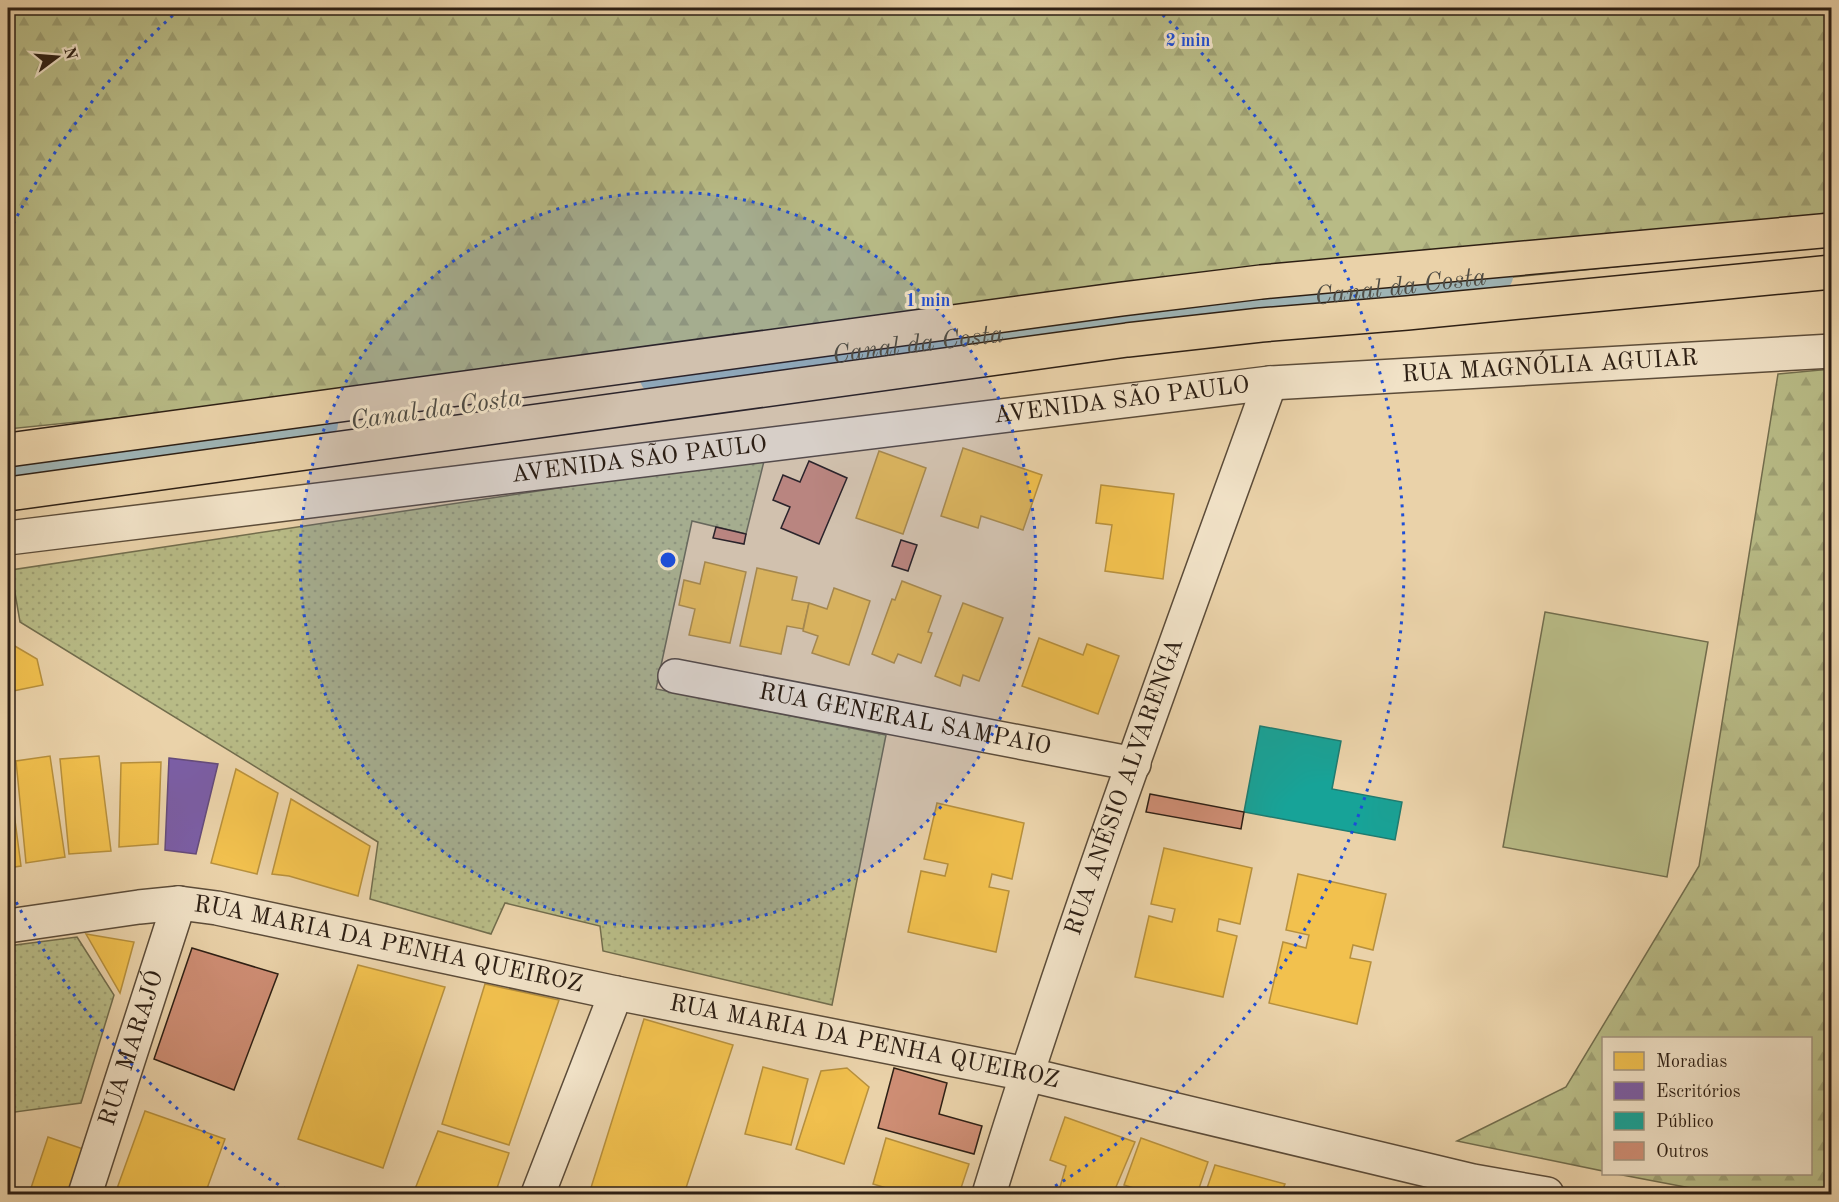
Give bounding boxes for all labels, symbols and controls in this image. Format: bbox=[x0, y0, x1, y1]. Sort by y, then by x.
north arrow bbox=[27, 27, 87, 87]
text: 2 min bbox=[1165, 32, 1211, 50]
text: N bbox=[60, 45, 79, 62]
water label: Canal da Costa bbox=[1313, 264, 1488, 311]
text: 1 min bbox=[905, 292, 951, 310]
water label: Canal da Costa bbox=[830, 322, 1005, 370]
street label: RUA MAGNÓLIA AGUIAR bbox=[1401, 347, 1699, 387]
street label: AVENIDA SÃO PAULO bbox=[992, 374, 1251, 429]
water label: Canal da Costa bbox=[349, 385, 523, 435]
street label: AVENIDA SÃO PAULO bbox=[510, 433, 768, 488]
centre of rings bbox=[658, 550, 678, 570]
street label: RUA ANÉSIO ALVARENGA bbox=[1062, 636, 1188, 939]
street label: RUA GENERAL SAMPAIO bbox=[757, 680, 1053, 760]
street label: RUA MARIA DA PENHA QUEIROZ bbox=[192, 893, 585, 998]
street label: RUA MARAJÓ bbox=[96, 966, 168, 1129]
street label: RUA MARIA DA PENHA QUEIROZ bbox=[667, 992, 1062, 1094]
legend bbox=[1602, 1037, 1812, 1175]
text: Moradias bbox=[1656, 1053, 1727, 1071]
text: Escritórios bbox=[1656, 1083, 1741, 1101]
text: Público bbox=[1656, 1113, 1714, 1131]
text: Outros bbox=[1656, 1143, 1709, 1161]

